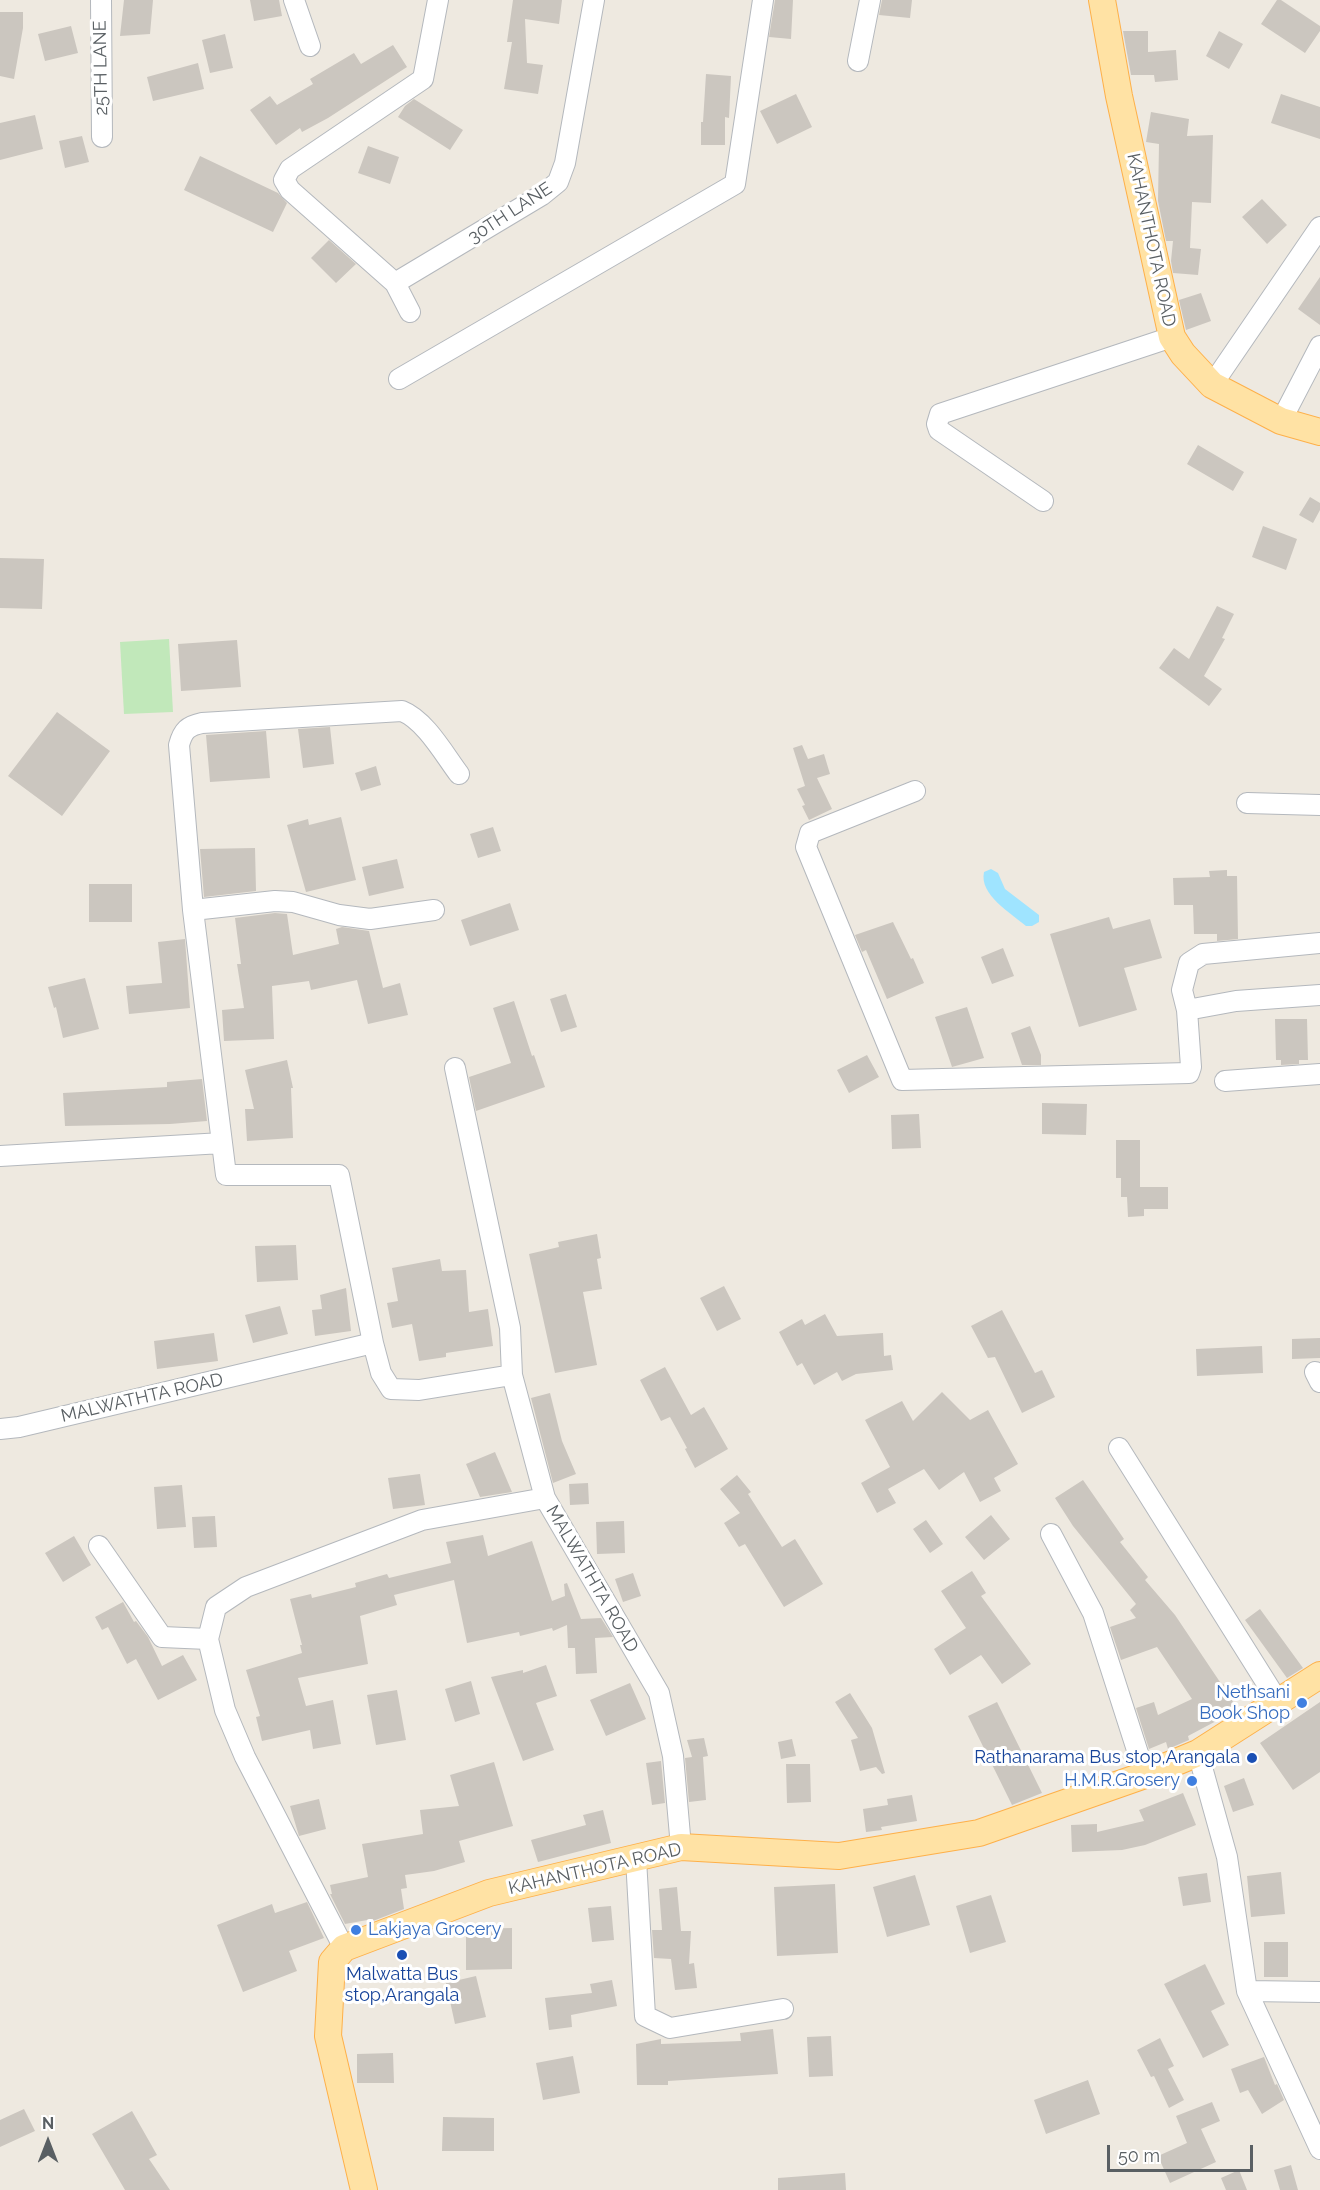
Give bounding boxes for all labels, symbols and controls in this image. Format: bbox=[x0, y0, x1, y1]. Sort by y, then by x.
street label: 25TH LANE bbox=[89, 20, 113, 116]
street label: KAHANTHOTA ROAD bbox=[1122, 151, 1180, 329]
street label: 30TH LANE bbox=[464, 178, 556, 248]
street label: MALWATHTA ROAD bbox=[59, 1369, 225, 1427]
street label: MALWATHTA ROAD bbox=[541, 1502, 643, 1656]
place label: Nethsani Book Shop bbox=[1199, 1682, 1290, 1724]
marker: Nethsani Book Shop bbox=[1295, 1696, 1309, 1710]
place label: Rathanarama Bus stop,Arangala bbox=[974, 1747, 1240, 1769]
marker: Rathanarama Bus stop,Arangala bbox=[1245, 1751, 1259, 1765]
place label: H.M.R.Grosery bbox=[1064, 1770, 1180, 1792]
marker: H.M.R.Grosery bbox=[1185, 1774, 1199, 1788]
street label: KAHANTHOTA ROAD bbox=[506, 1839, 684, 1899]
place label: Lakjaya Grocery bbox=[368, 1919, 501, 1941]
marker: Lakjaya Grocery bbox=[349, 1923, 363, 1937]
marker: Malwatta Bus stop,Arangala bbox=[395, 1948, 409, 1962]
place label: Malwatta Bus stop,Arangala bbox=[345, 1964, 459, 2006]
north arrow bbox=[18, 2112, 78, 2172]
text: N bbox=[42, 2114, 54, 2133]
scale bar bbox=[1110, 2133, 1256, 2171]
text: 50 m bbox=[1118, 2145, 1160, 2166]

